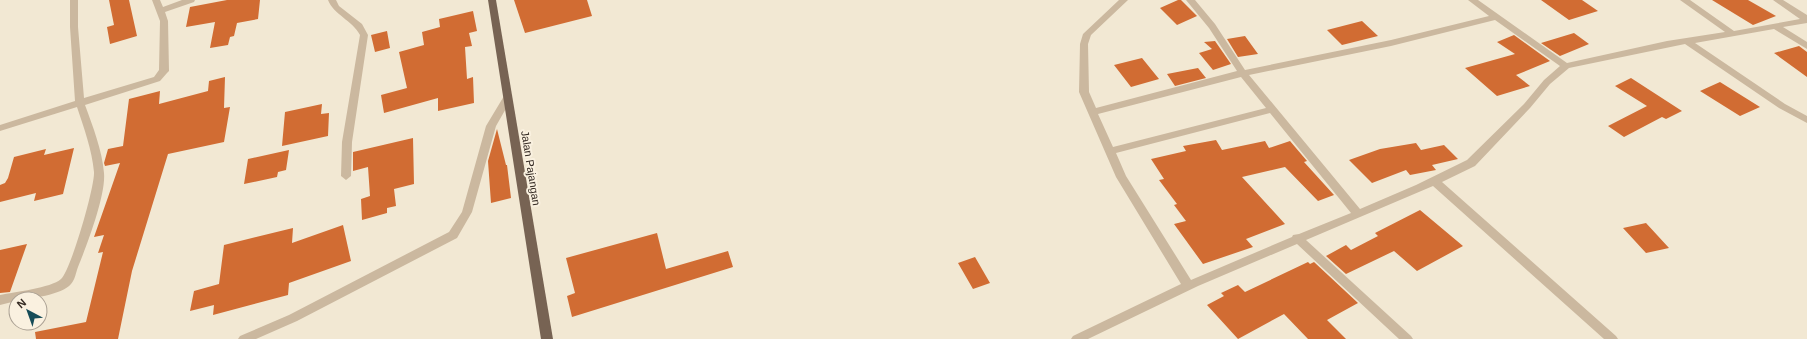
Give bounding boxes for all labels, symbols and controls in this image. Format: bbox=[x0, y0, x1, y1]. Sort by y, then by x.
street label: Jalan Pajangan bbox=[519, 130, 543, 206]
north arrow bbox=[8, 291, 48, 331]
text: N bbox=[15, 296, 28, 311]

